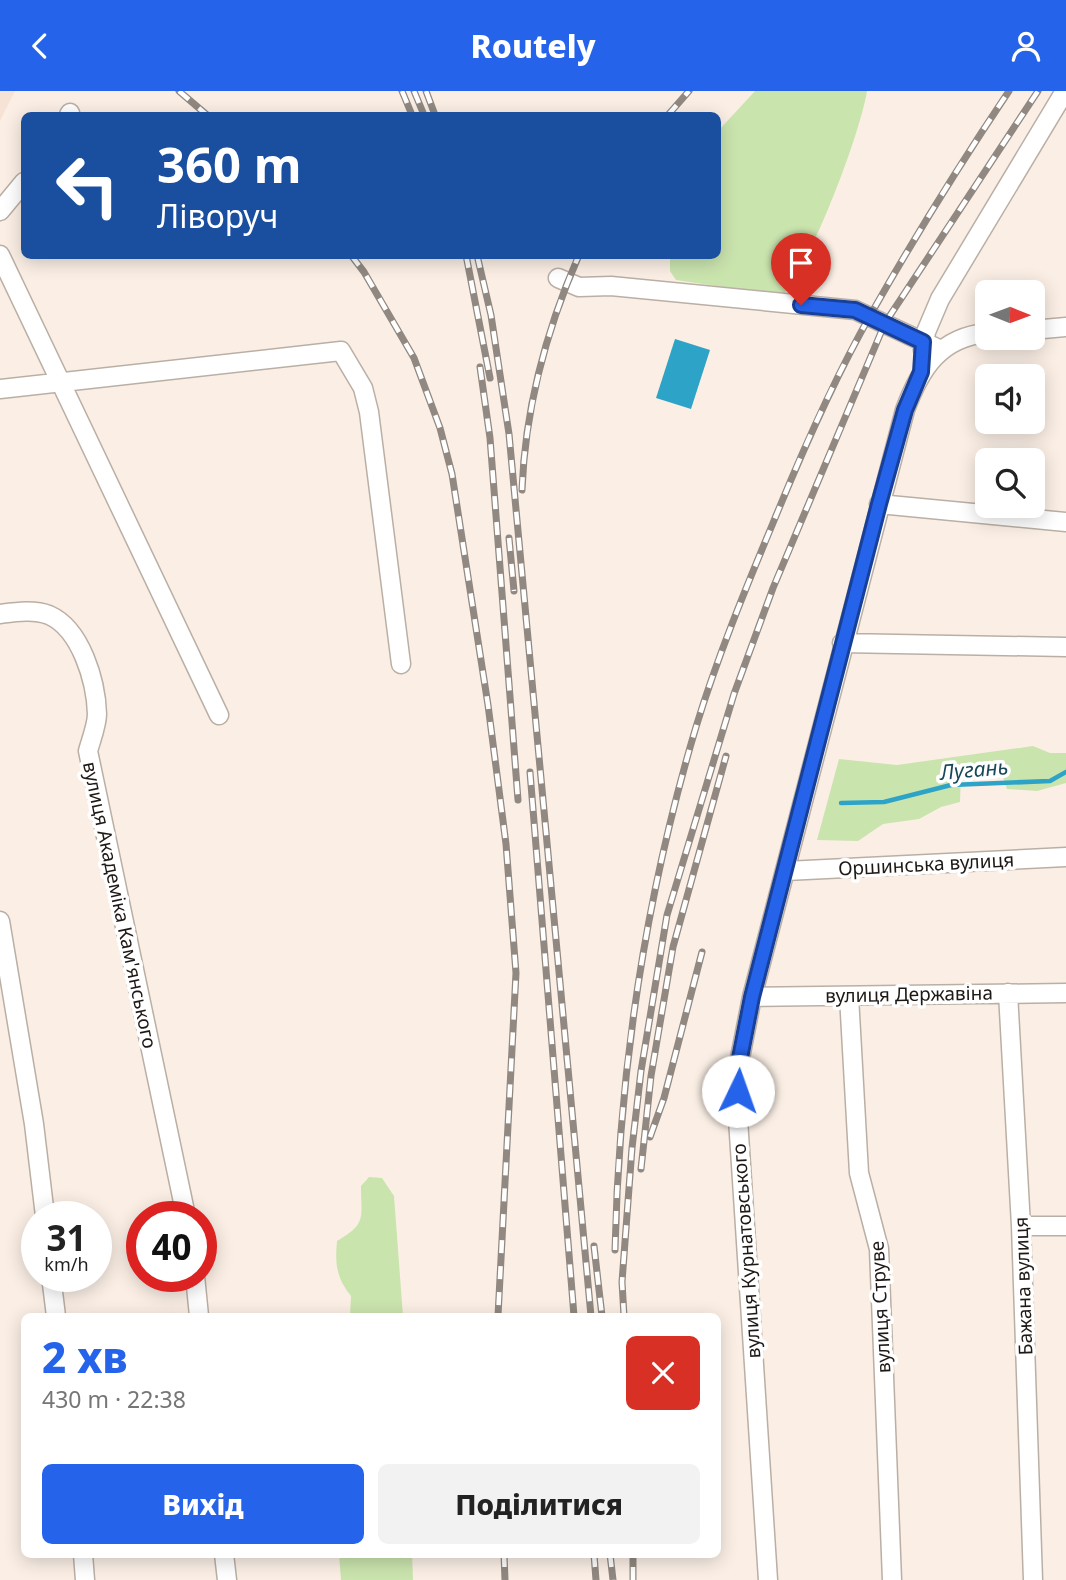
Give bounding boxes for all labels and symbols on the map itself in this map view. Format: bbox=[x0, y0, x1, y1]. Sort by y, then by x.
pin bbox=[771, 233, 831, 305]
north arrow bbox=[975, 280, 1045, 350]
water label: Лугань bbox=[938, 752, 1009, 786]
street label: вулиця Академіка Кам'янського bbox=[77, 759, 163, 1051]
street label: Оршинська вулиця bbox=[837, 846, 1015, 882]
street label: вулиця Державіна bbox=[825, 980, 993, 1008]
position arrow bbox=[701, 1054, 775, 1128]
street label: вулиця Курнатовського bbox=[726, 1143, 766, 1359]
speed limit sign: 40 bbox=[126, 1201, 217, 1292]
street label: Бажана вулиця bbox=[1008, 1216, 1038, 1356]
street label: вулиця Струве bbox=[864, 1240, 896, 1374]

